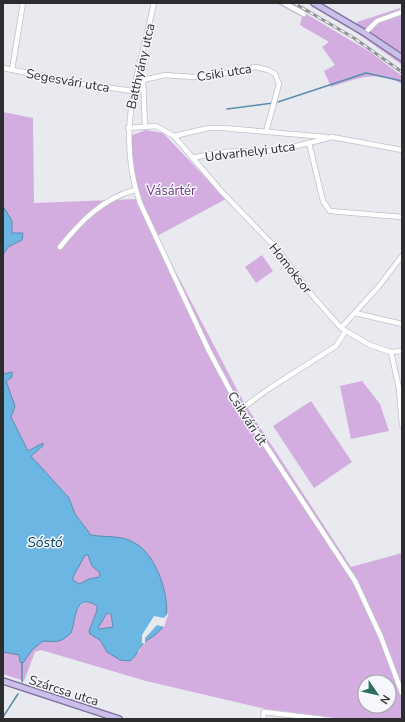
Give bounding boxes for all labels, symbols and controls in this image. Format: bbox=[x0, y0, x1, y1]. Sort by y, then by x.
street label: Batthyány utca bbox=[122, 22, 160, 111]
street label: Csiki utca bbox=[195, 60, 253, 86]
street label: Segesvári utca bbox=[25, 65, 111, 97]
street label: Udvarhelyi utca bbox=[204, 138, 296, 166]
park label: Vásártér bbox=[145, 182, 196, 200]
street label: Homoksor bbox=[265, 239, 316, 298]
street label: Csikvári út bbox=[223, 388, 271, 449]
water label: Sóstó bbox=[27, 533, 63, 552]
street label: Szárcsa utca bbox=[26, 671, 101, 711]
north arrow bbox=[357, 674, 397, 714]
text: N bbox=[376, 692, 393, 707]

